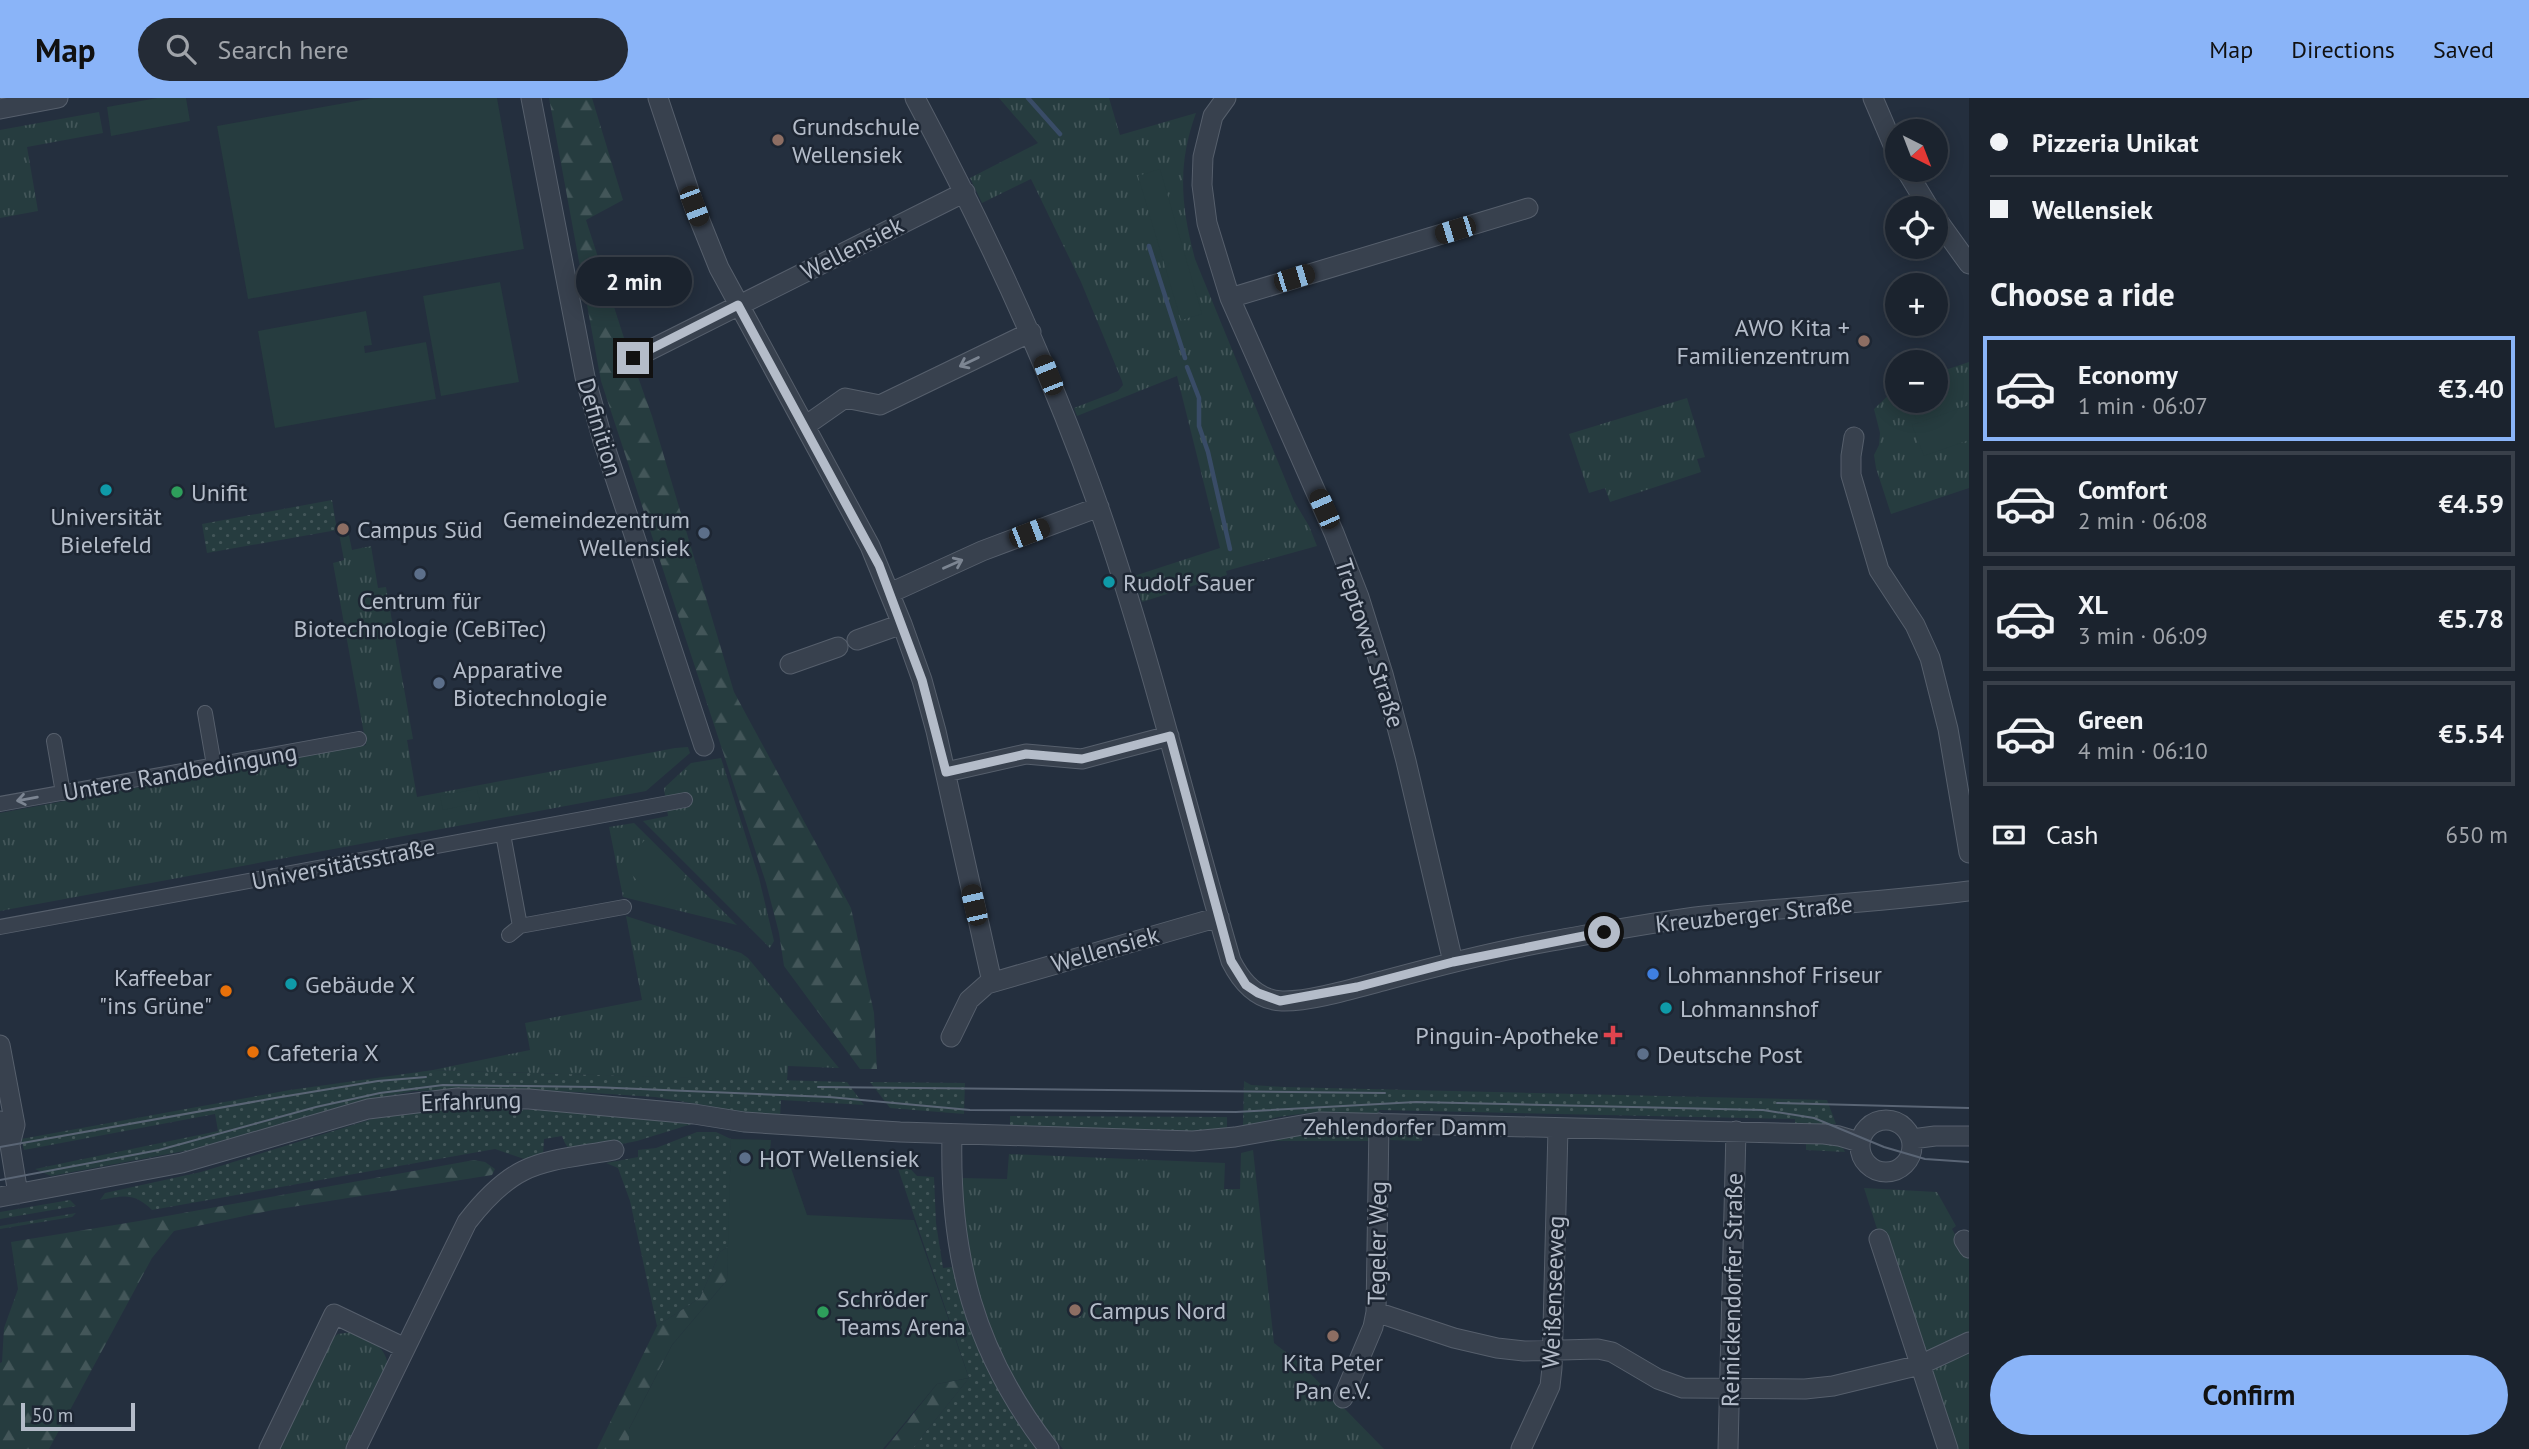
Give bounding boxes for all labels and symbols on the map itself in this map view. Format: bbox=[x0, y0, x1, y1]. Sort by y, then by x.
place label: Grundschule Wellensiek bbox=[792, 111, 920, 170]
north arrow bbox=[1885, 119, 1948, 182]
marker: Grundschule Wellensiek bbox=[770, 132, 786, 148]
car bbox=[677, 183, 712, 229]
street label: Wellensiek bbox=[796, 209, 909, 287]
car bbox=[1432, 214, 1479, 246]
callout: 2 min bbox=[575, 257, 691, 306]
car bbox=[1271, 262, 1318, 294]
place label: AWO Kita + Familienzentrum bbox=[1677, 312, 1850, 371]
marker: AWO Kita + Familienzentrum bbox=[1856, 333, 1872, 349]
route end bbox=[617, 342, 649, 374]
car bbox=[1031, 352, 1066, 398]
one-way arrow bbox=[959, 356, 980, 370]
street label: Definition bbox=[570, 374, 630, 480]
place label: Unifit bbox=[191, 477, 247, 508]
marker: Universität Bielefeld bbox=[98, 482, 114, 498]
marker: Unifit bbox=[169, 484, 185, 500]
car bbox=[1306, 486, 1343, 532]
place label: Universität Bielefeld bbox=[50, 501, 162, 560]
place label: Gemeindezentrum Wellensiek bbox=[503, 504, 690, 563]
place label: Campus Süd bbox=[357, 514, 483, 545]
car bbox=[1006, 516, 1053, 550]
marker: Campus Süd bbox=[335, 521, 351, 537]
marker: Gemeindezentrum Wellensiek bbox=[696, 525, 712, 541]
street label: Treptower Straße bbox=[1328, 554, 1412, 732]
one-way arrow bbox=[941, 557, 963, 570]
marker: Centrum für Biotechnologie (CeBiTec) bbox=[412, 566, 428, 582]
place label: Rudolf Sauer bbox=[1123, 567, 1255, 598]
marker: Rudolf Sauer bbox=[1101, 574, 1117, 590]
place label: Centrum für Biotechnologie (CeBiTec) bbox=[294, 585, 546, 644]
place label: Apparative Biotechnologie bbox=[453, 654, 607, 713]
marker: Apparative Biotechnologie bbox=[431, 675, 447, 691]
street label: Untere Randbedingung bbox=[61, 736, 299, 808]
one-way arrow bbox=[16, 793, 39, 806]
street label: Universitätsstraße bbox=[249, 831, 437, 897]
car bbox=[960, 882, 989, 928]
street label: Kreuzberger Straße bbox=[1654, 888, 1854, 940]
route start bbox=[1588, 916, 1620, 948]
street label: Wellensiek bbox=[1048, 919, 1163, 979]
place label: Lohmannshof Friseur bbox=[1667, 959, 1882, 990]
place label: Kaffeebar "ins Grüne" bbox=[99, 962, 212, 1021]
marker: Lohmannshof Friseur bbox=[1645, 966, 1661, 982]
place label: Gebäude X bbox=[305, 969, 415, 1000]
marker: Gebäude X bbox=[283, 976, 299, 992]
marker: Kaffeebar "ins Grüne" bbox=[218, 983, 234, 999]
place label: Lohmannshof bbox=[1680, 993, 1819, 1024]
marker: Lohmannshof bbox=[1658, 1000, 1674, 1016]
place label: Pinguin-Apotheke bbox=[1415, 1020, 1599, 1051]
marker: Pinguin-Apotheke bbox=[1605, 1027, 1621, 1043]
place label: Cafeteria X bbox=[267, 1037, 379, 1068]
place label: Deutsche Post bbox=[1657, 1039, 1802, 1070]
marker: Cafeteria X bbox=[245, 1044, 261, 1060]
marker: Deutsche Post bbox=[1635, 1046, 1651, 1062]
street label: Erfahrung bbox=[420, 1084, 522, 1118]
street label: Zehlendorfer Damm bbox=[1303, 1111, 1507, 1142]
place label: HOT Wellensiek bbox=[759, 1143, 920, 1174]
marker: HOT Wellensiek bbox=[737, 1150, 753, 1166]
street label: Reinickendorfer Straße bbox=[1714, 1173, 1750, 1407]
street label: Tegeler Weg bbox=[1360, 1181, 1394, 1305]
street label: Weißenseeweg bbox=[1535, 1215, 1571, 1369]
place label: Schröder Teams Arena bbox=[837, 1283, 966, 1342]
place label: Campus Nord bbox=[1089, 1295, 1226, 1326]
marker: Campus Nord bbox=[1067, 1302, 1083, 1318]
marker: Schröder Teams Arena bbox=[815, 1304, 831, 1320]
marker: Kita Peter Pan e.V. bbox=[1325, 1328, 1341, 1344]
place label: Kita Peter Pan e.V. bbox=[1283, 1347, 1383, 1406]
scale bar bbox=[21, 1400, 135, 1432]

